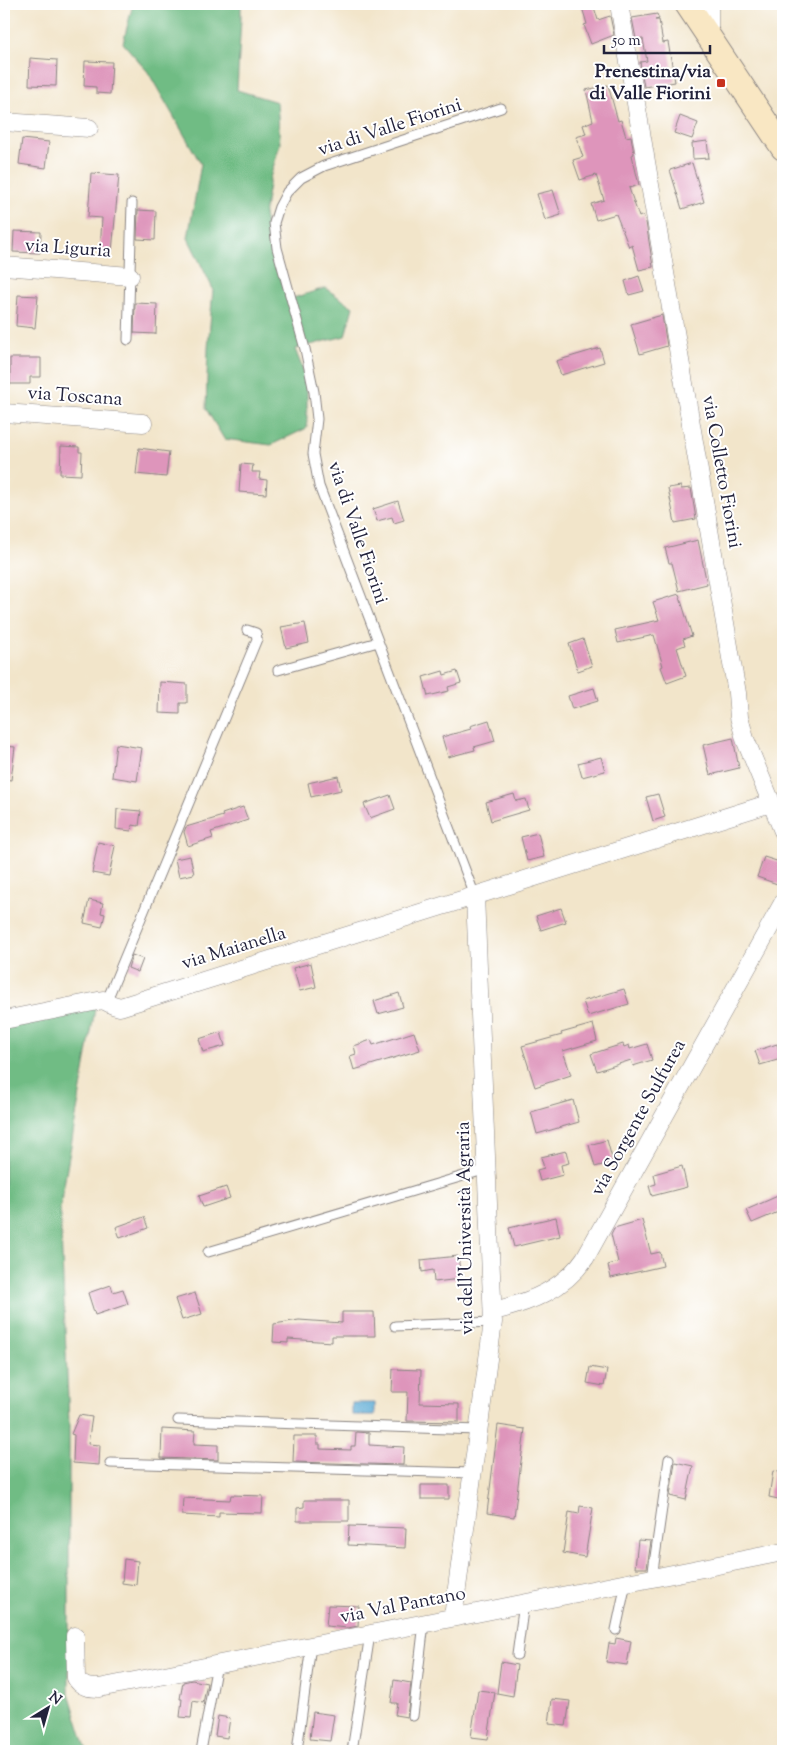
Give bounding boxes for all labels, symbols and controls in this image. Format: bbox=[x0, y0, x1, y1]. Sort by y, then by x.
scale bar bbox=[604, 22, 711, 54]
text: 50 m bbox=[611, 31, 641, 52]
place label: Prenestina/via di Valle Fiorini bbox=[589, 59, 712, 108]
marker: Prenestina/via di Valle Fiorini bbox=[715, 77, 727, 89]
street label: via di Valle Fiorini bbox=[315, 92, 465, 164]
street label: via Liguria bbox=[24, 233, 112, 265]
street label: via Toscana bbox=[27, 380, 124, 414]
street label: via Colletto Fiorini bbox=[694, 393, 748, 551]
street label: via di Valle Fiorini bbox=[320, 458, 394, 608]
street label: via Maianella bbox=[179, 920, 290, 978]
street label: via Sorgente Sulfurea bbox=[585, 1035, 693, 1201]
street label: via dell'Università Agraria bbox=[451, 1121, 481, 1335]
street label: via Val Pantano bbox=[338, 1581, 468, 1631]
north arrow bbox=[22, 1682, 72, 1732]
text: N bbox=[44, 1688, 65, 1711]

